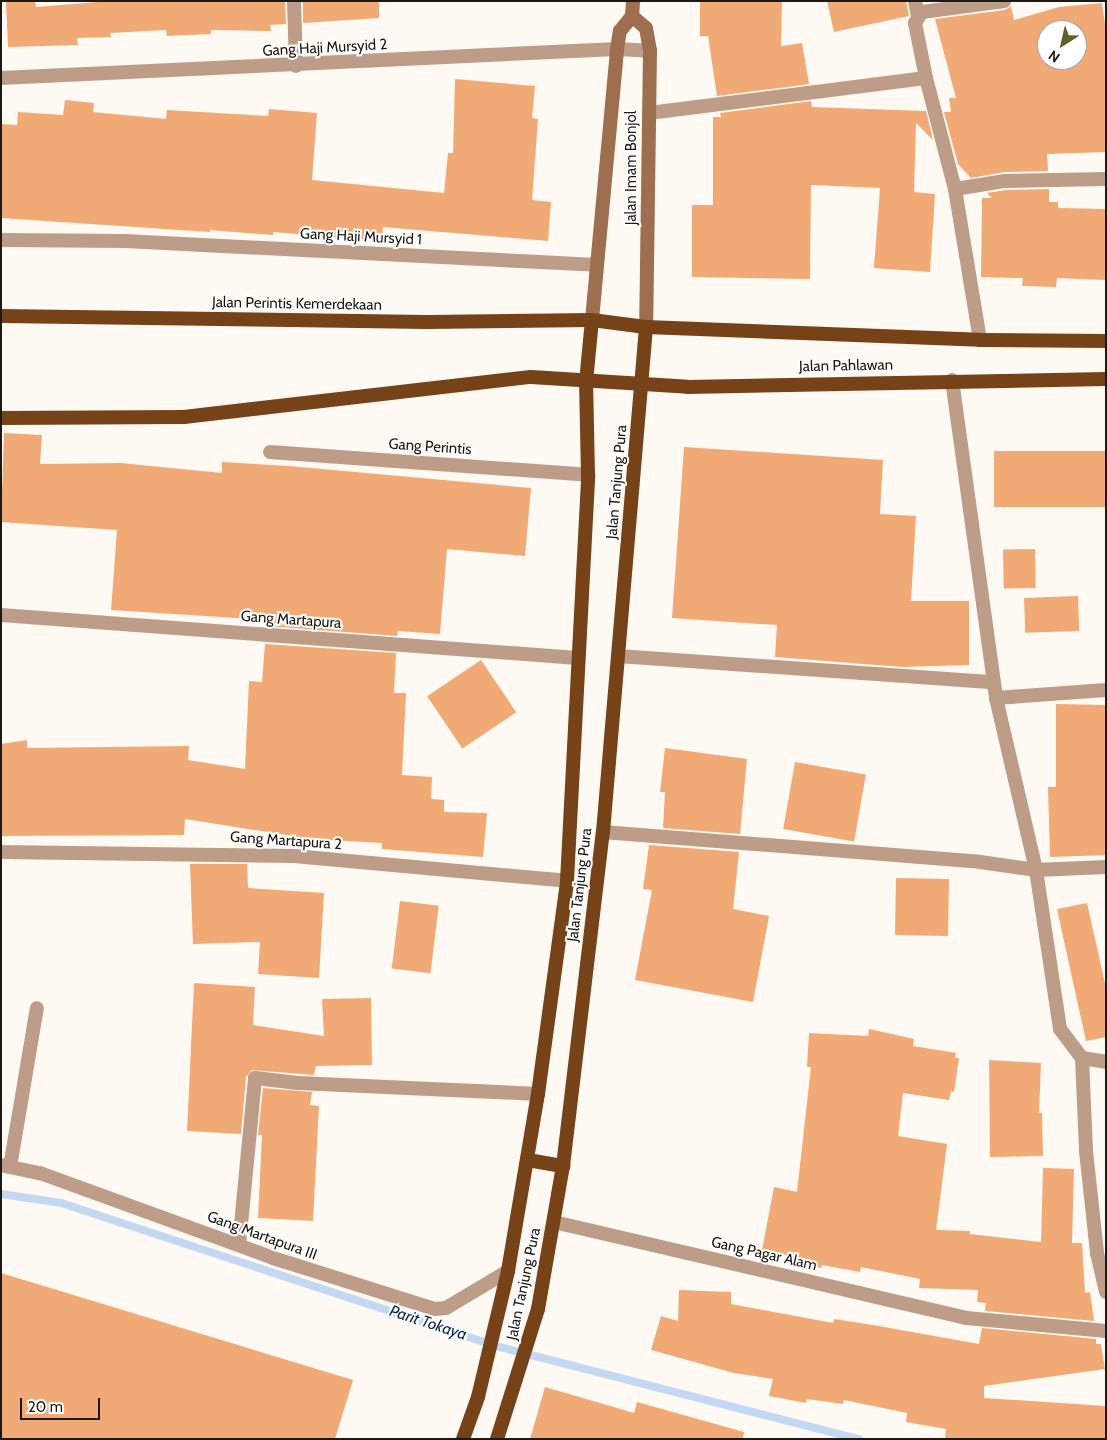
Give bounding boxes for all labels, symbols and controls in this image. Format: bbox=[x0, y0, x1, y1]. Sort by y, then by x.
north arrow bbox=[1037, 20, 1087, 70]
street label: Gang Haji Mursyid 2 bbox=[262, 36, 388, 60]
text: N bbox=[1045, 46, 1063, 67]
street label: Jalan Imam Bonjol bbox=[623, 111, 641, 225]
street label: Gang Haji Mursyid 1 bbox=[300, 225, 422, 249]
street label: Jalan Perintis Kemerdekaan bbox=[212, 294, 382, 314]
street label: Jalan Pahlawan bbox=[799, 356, 893, 376]
street label: Jalan Tanjung Pura bbox=[603, 424, 631, 540]
street label: Gang Perintis bbox=[388, 435, 472, 459]
street label: Gang Martapura bbox=[240, 608, 342, 632]
street label: Jalan Tanjung Pura bbox=[564, 827, 596, 943]
street label: Gang Martapura 2 bbox=[229, 828, 343, 854]
street label: Gang Martapura III bbox=[205, 1208, 319, 1264]
street label: Jalan Tanjung Pura bbox=[503, 1226, 545, 1342]
street label: Gang Pagar Alam bbox=[709, 1233, 819, 1275]
water label: Parit Tokaya bbox=[387, 1301, 469, 1345]
scale bar bbox=[22, 1388, 102, 1420]
text: 20 m bbox=[28, 1398, 63, 1416]

